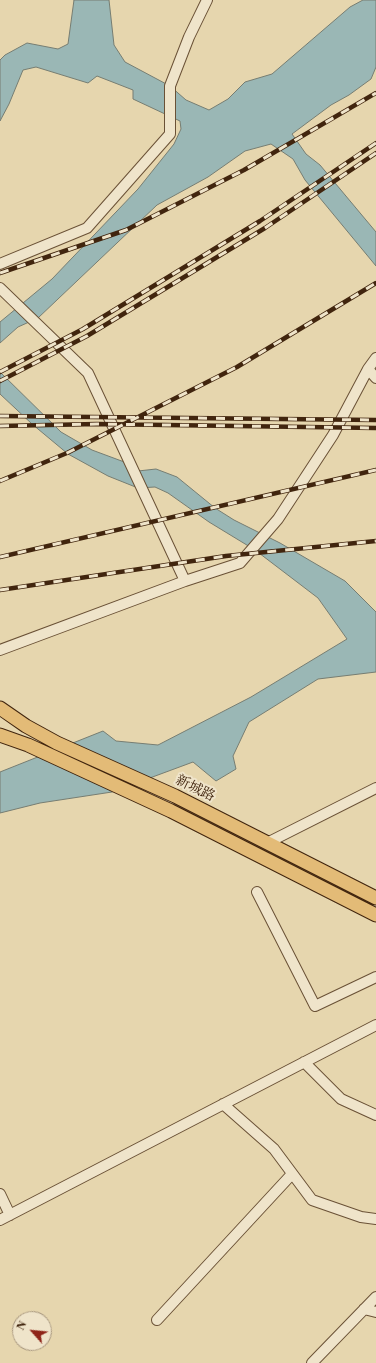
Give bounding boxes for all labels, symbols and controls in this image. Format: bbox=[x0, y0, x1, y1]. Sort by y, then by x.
street label: 新城路 bbox=[172, 772, 218, 806]
north arrow bbox=[12, 1311, 52, 1351]
text: N bbox=[14, 1319, 30, 1333]

